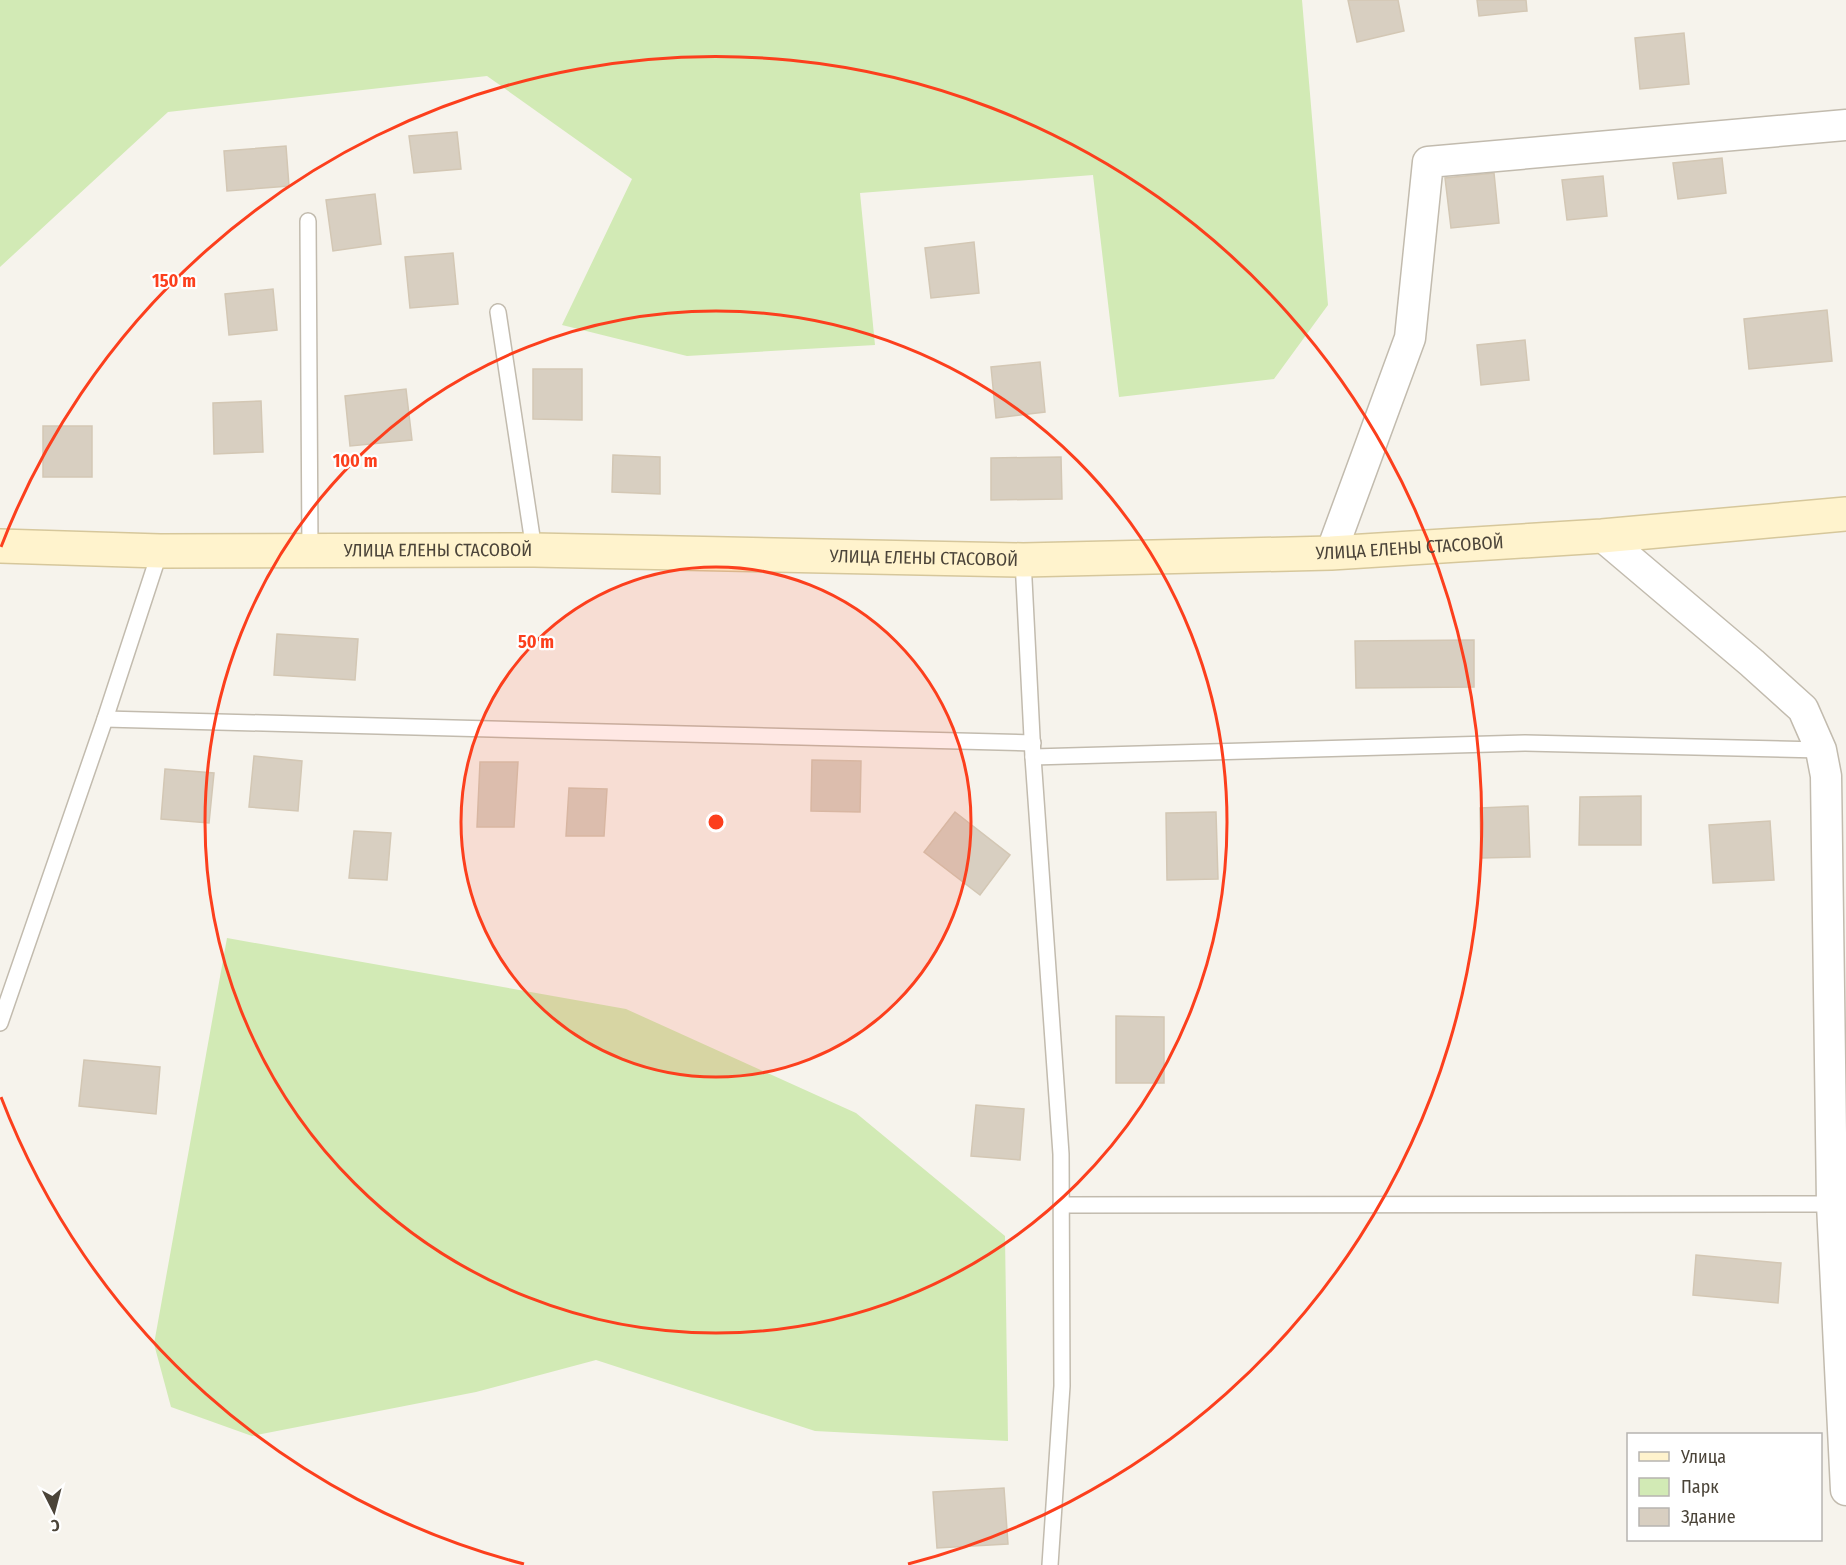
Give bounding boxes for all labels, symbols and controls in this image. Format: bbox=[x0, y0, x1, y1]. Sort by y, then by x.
text: 150 m bbox=[152, 270, 196, 292]
text: 100 m bbox=[333, 450, 377, 472]
street label: УЛИЦА ЕЛЕНЫ СТАСОВОЙ bbox=[1314, 531, 1504, 564]
street label: УЛИЦА ЕЛЕНЫ СТАСОВОЙ bbox=[343, 539, 532, 562]
street label: УЛИЦА ЕЛЕНЫ СТАСОВОЙ bbox=[828, 545, 1018, 571]
text: 50 m bbox=[518, 631, 554, 653]
centre of rings bbox=[706, 812, 726, 832]
legend bbox=[1627, 1433, 1822, 1541]
text: Улица bbox=[1680, 1446, 1726, 1468]
text: Парк bbox=[1681, 1476, 1719, 1498]
north arrow bbox=[24, 1481, 84, 1541]
text: Здание bbox=[1681, 1506, 1736, 1528]
text: С bbox=[50, 1516, 61, 1535]

